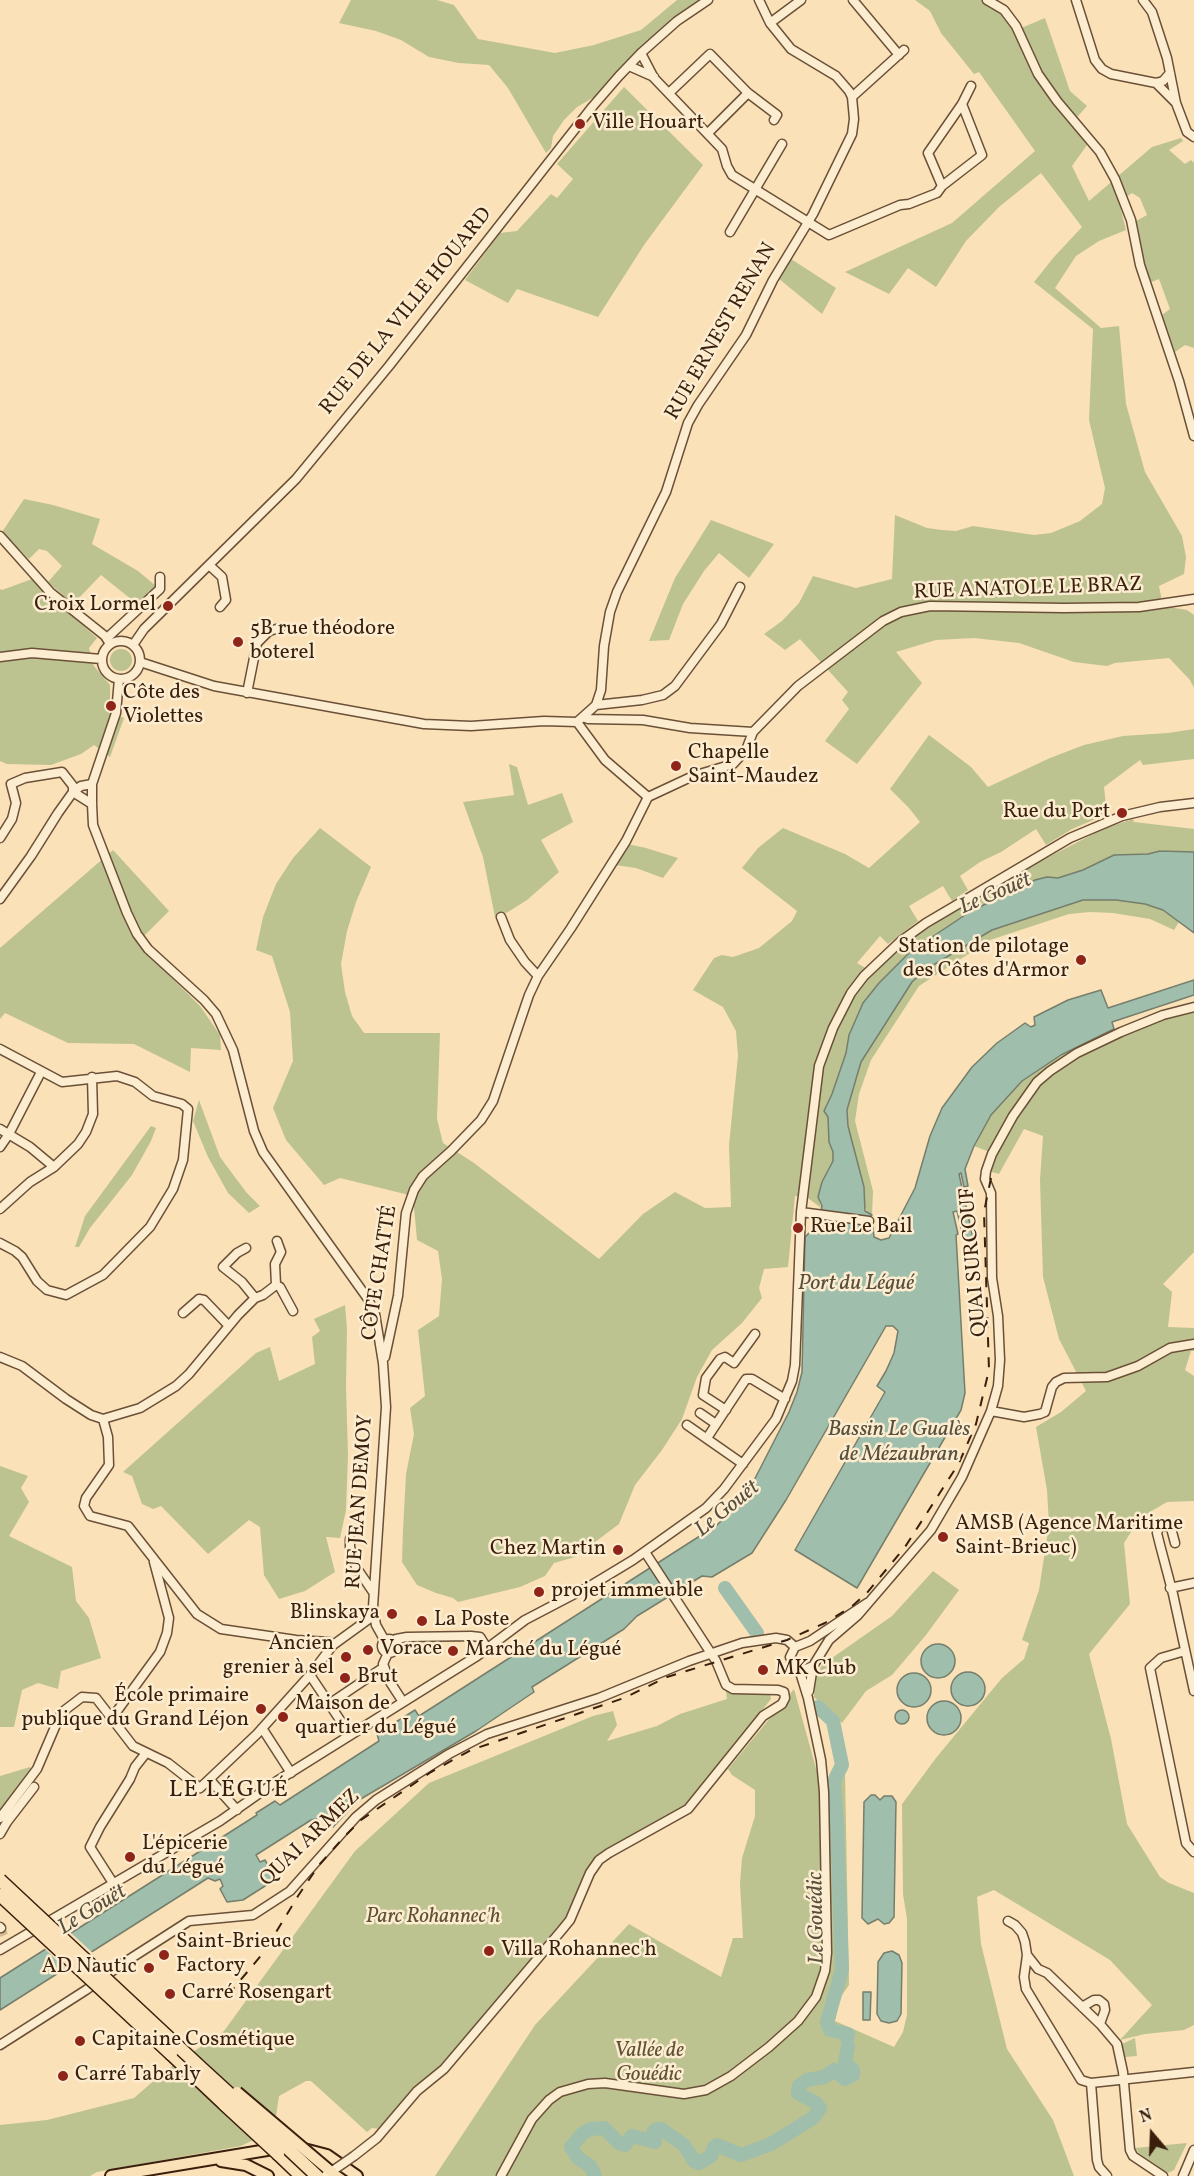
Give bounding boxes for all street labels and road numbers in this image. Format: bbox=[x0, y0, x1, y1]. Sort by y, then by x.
street label: RUE DE LA VILLE HOUARD bbox=[316, 203, 498, 421]
street label: RUE ERNEST RENAN bbox=[661, 239, 783, 425]
street label: RUE ANATOLE LE BRAZ bbox=[913, 573, 1143, 607]
street label: QUAI SURCOUF bbox=[956, 1186, 994, 1338]
street label: CÔTE CHATTÉ bbox=[358, 1204, 404, 1342]
street label: RUE JEAN DEMOY bbox=[342, 1414, 380, 1590]
street label: QUAI ARMEZ bbox=[256, 1785, 366, 1893]

